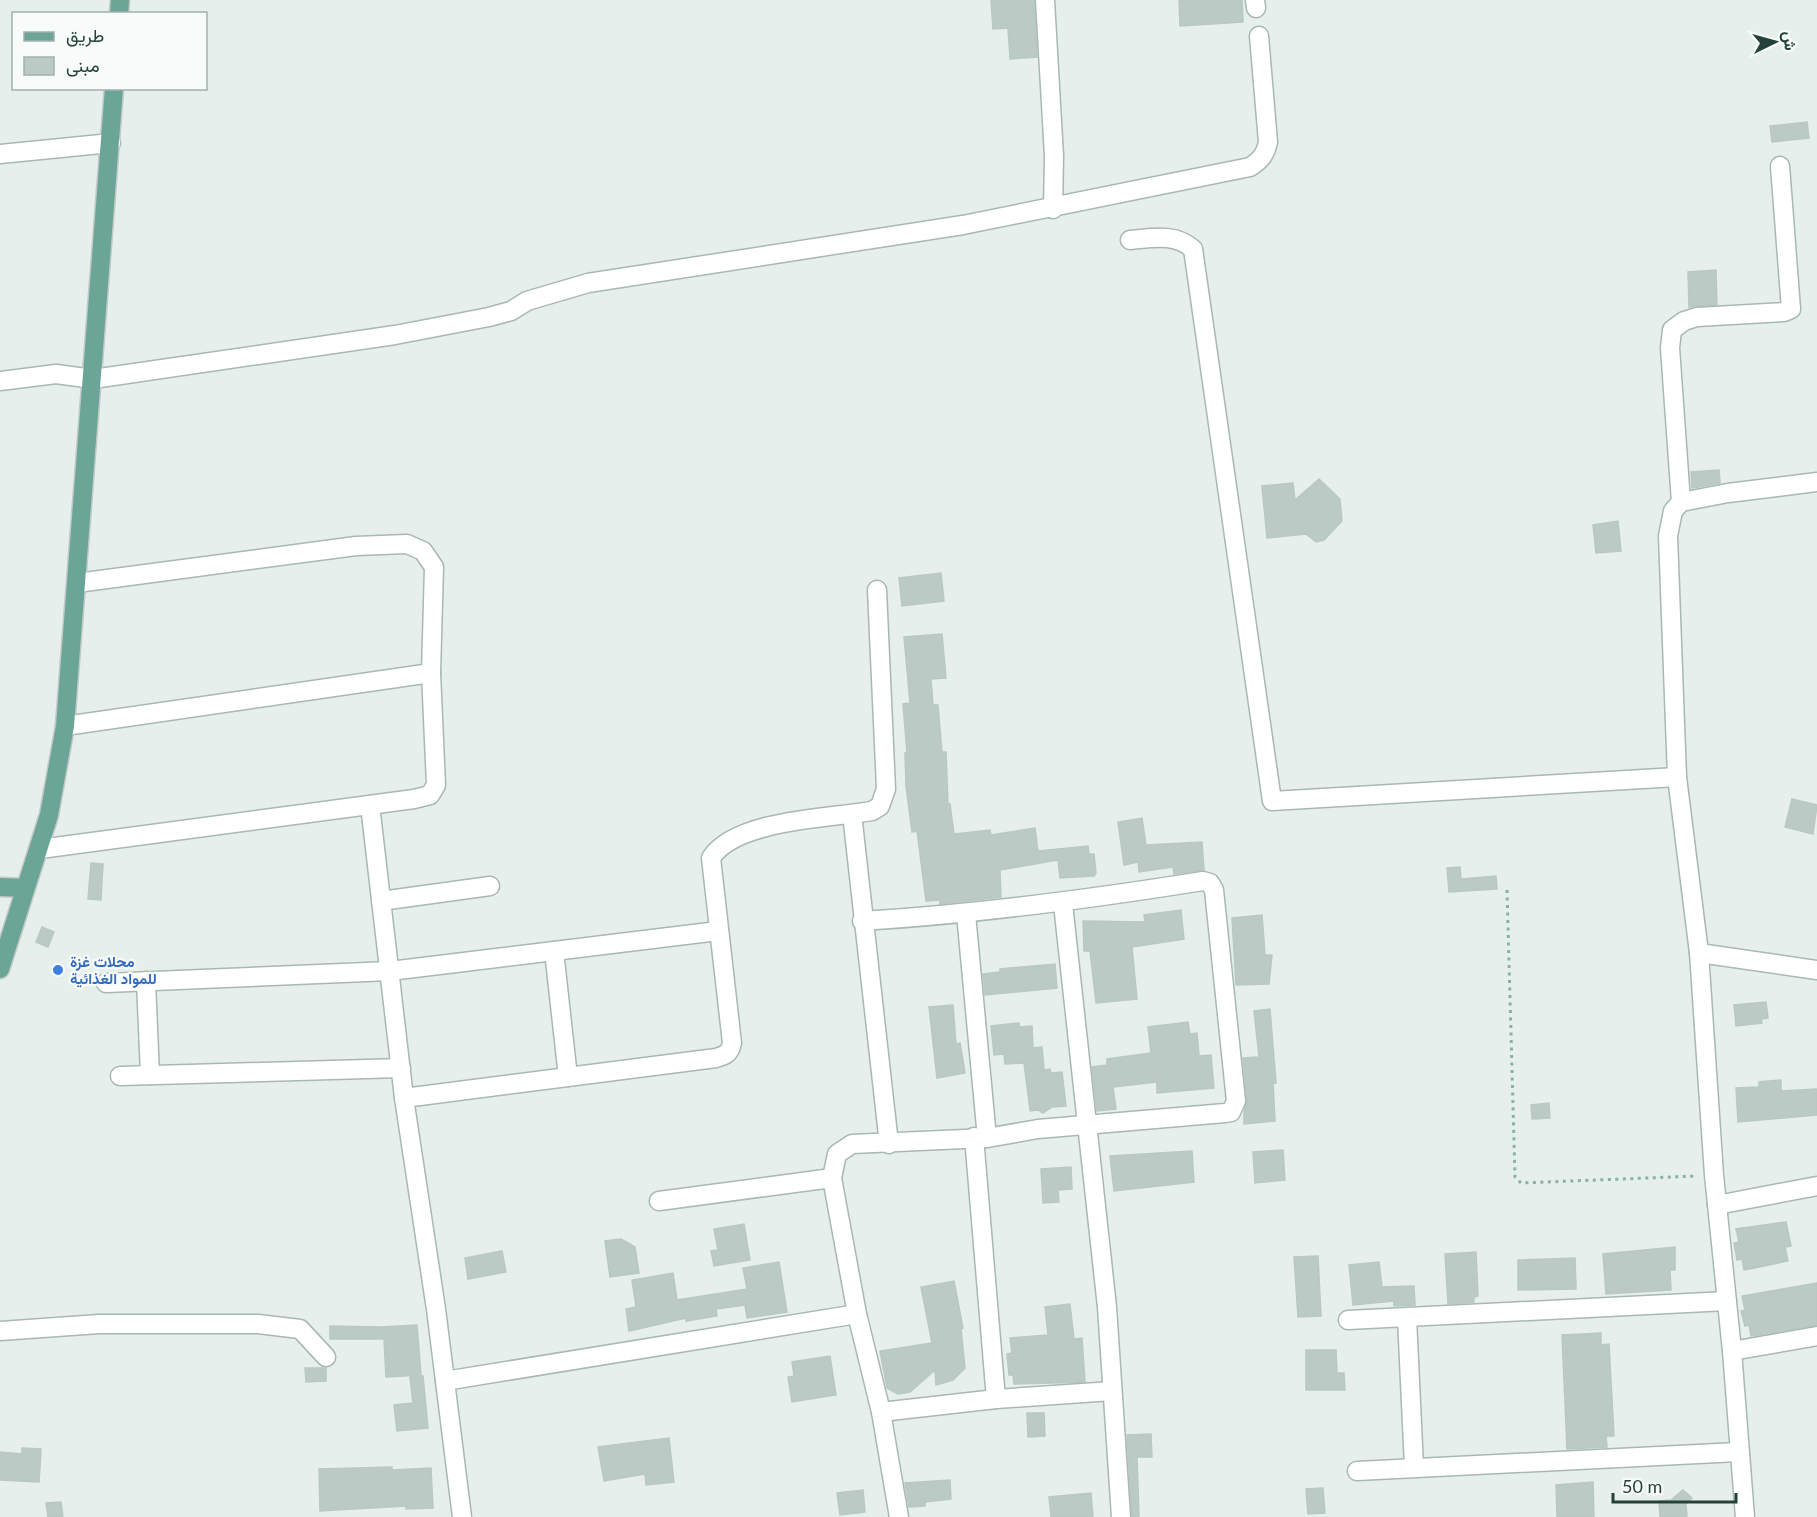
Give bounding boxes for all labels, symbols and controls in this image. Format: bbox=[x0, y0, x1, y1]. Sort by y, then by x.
legend bbox=[12, 12, 207, 90]
north arrow bbox=[1745, 12, 1805, 72]
text: طريق bbox=[66, 24, 104, 47]
text: ش bbox=[1779, 30, 1801, 51]
text: مبنى bbox=[66, 54, 100, 77]
place label: محلات غزة للمواد الغذائية bbox=[70, 952, 157, 988]
marker: محلات غزة للمواد الغذائية bbox=[51, 963, 65, 977]
scale bar bbox=[1613, 1466, 1736, 1504]
text: 50 m bbox=[1622, 1475, 1662, 1497]

